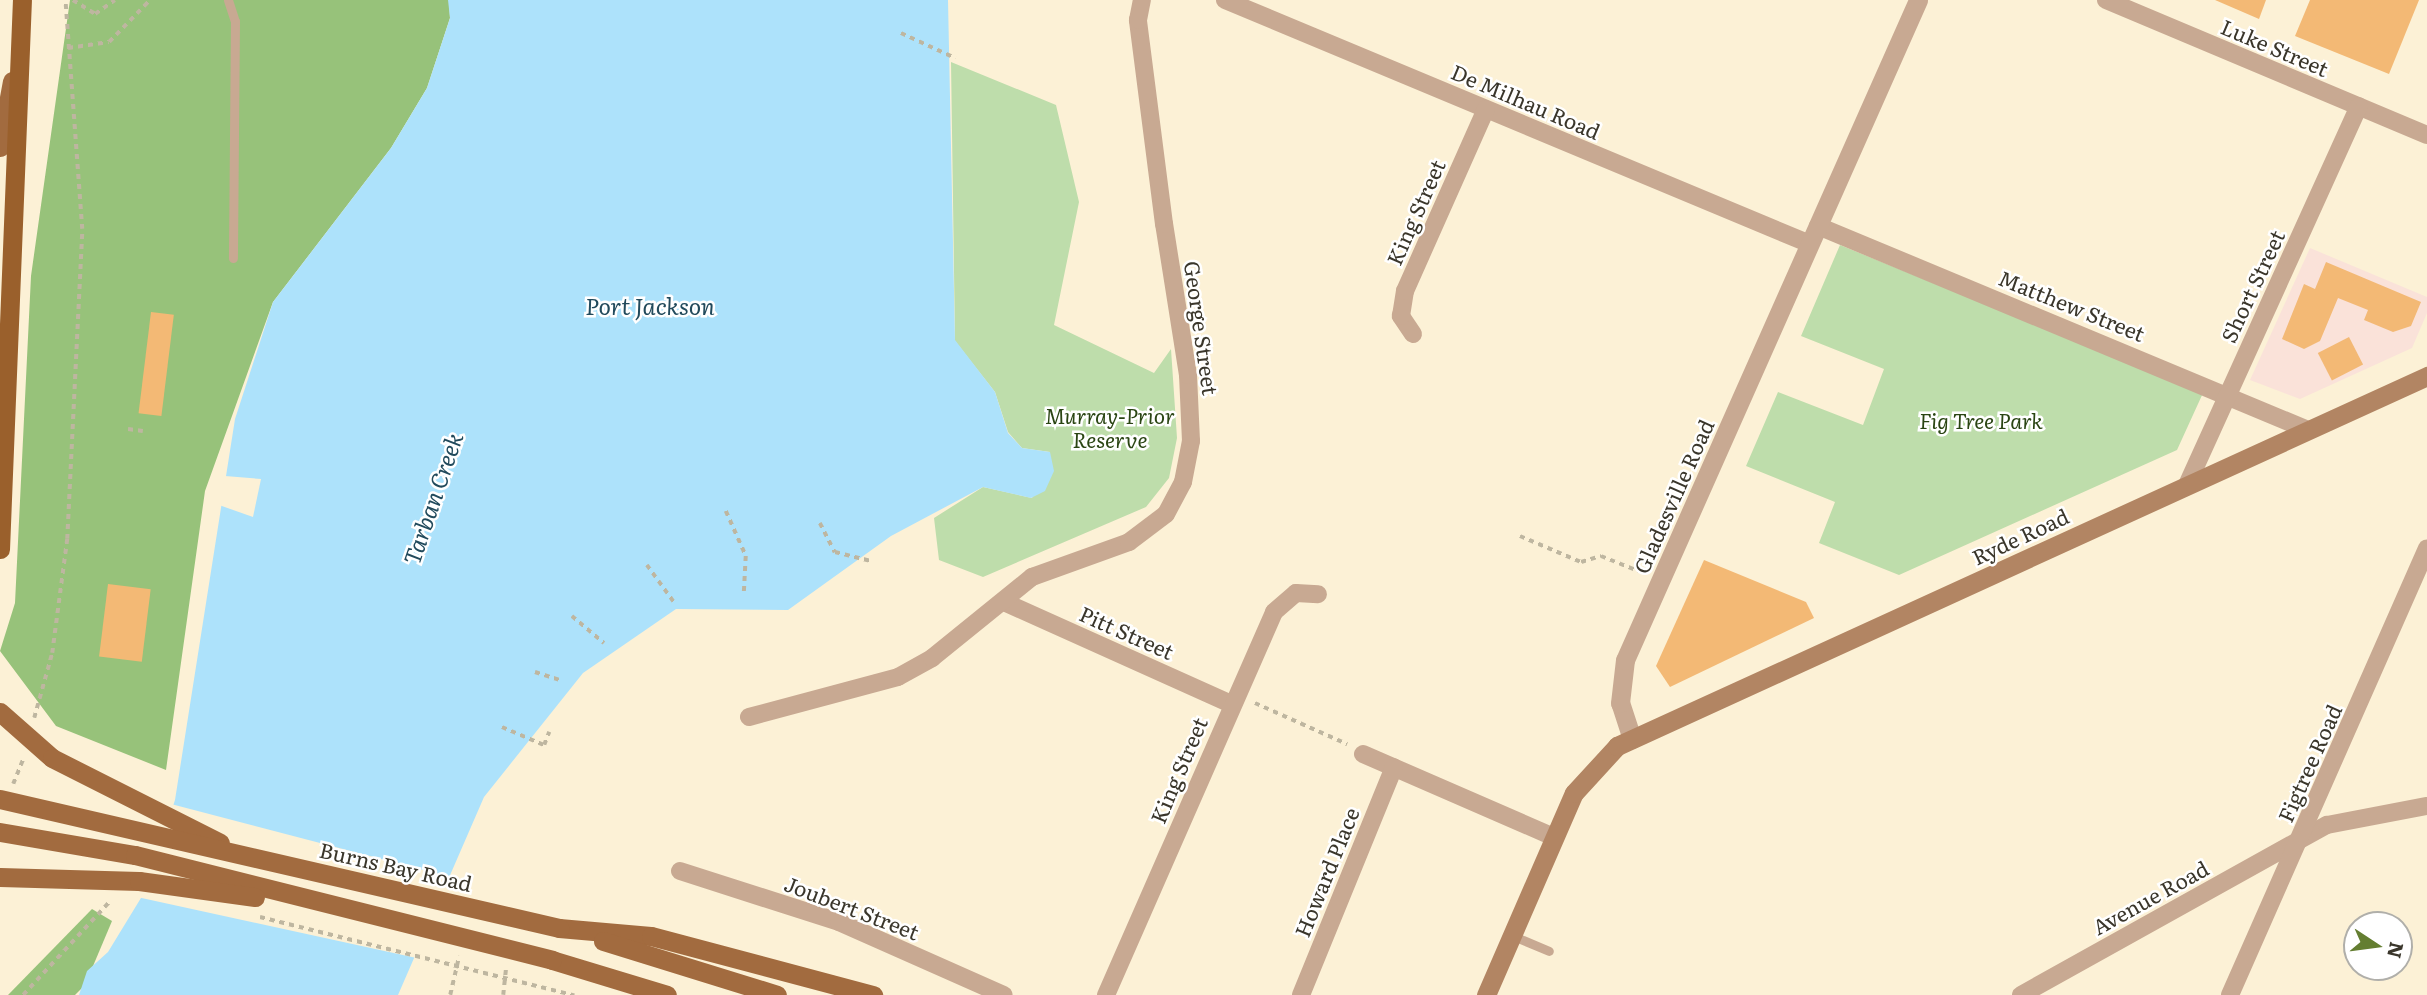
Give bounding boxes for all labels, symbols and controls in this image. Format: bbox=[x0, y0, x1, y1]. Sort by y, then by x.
street label: Luke Street bbox=[2218, 13, 2332, 81]
street label: De Milhau Road bbox=[1448, 58, 1604, 144]
street label: King Street bbox=[1381, 155, 1449, 269]
street label: Short Street bbox=[2215, 226, 2289, 346]
street label: George Street bbox=[1180, 259, 1224, 397]
street label: Matthew Street bbox=[1995, 264, 2149, 346]
water label: Port Jackson bbox=[585, 291, 715, 319]
park label: Murray-Prior Reserve bbox=[1045, 402, 1175, 452]
park label: Fig Tree Park bbox=[1919, 407, 2043, 433]
street label: Gladesville Road bbox=[1628, 415, 1718, 577]
water label: Tarban Creek bbox=[397, 429, 467, 567]
street label: Ryde Road bbox=[1968, 503, 2072, 569]
street label: Pitt Street bbox=[1076, 600, 1178, 664]
street label: Figtree Road bbox=[2272, 700, 2346, 826]
street label: King Street bbox=[1144, 713, 1212, 827]
street label: Howard Place bbox=[1289, 804, 1363, 940]
street label: Burns Bay Road bbox=[317, 836, 475, 896]
street label: Avenue Road bbox=[2088, 855, 2212, 939]
street label: Joubert Street bbox=[781, 870, 923, 944]
north arrow bbox=[2343, 911, 2413, 981]
text: N bbox=[2381, 939, 2412, 961]

